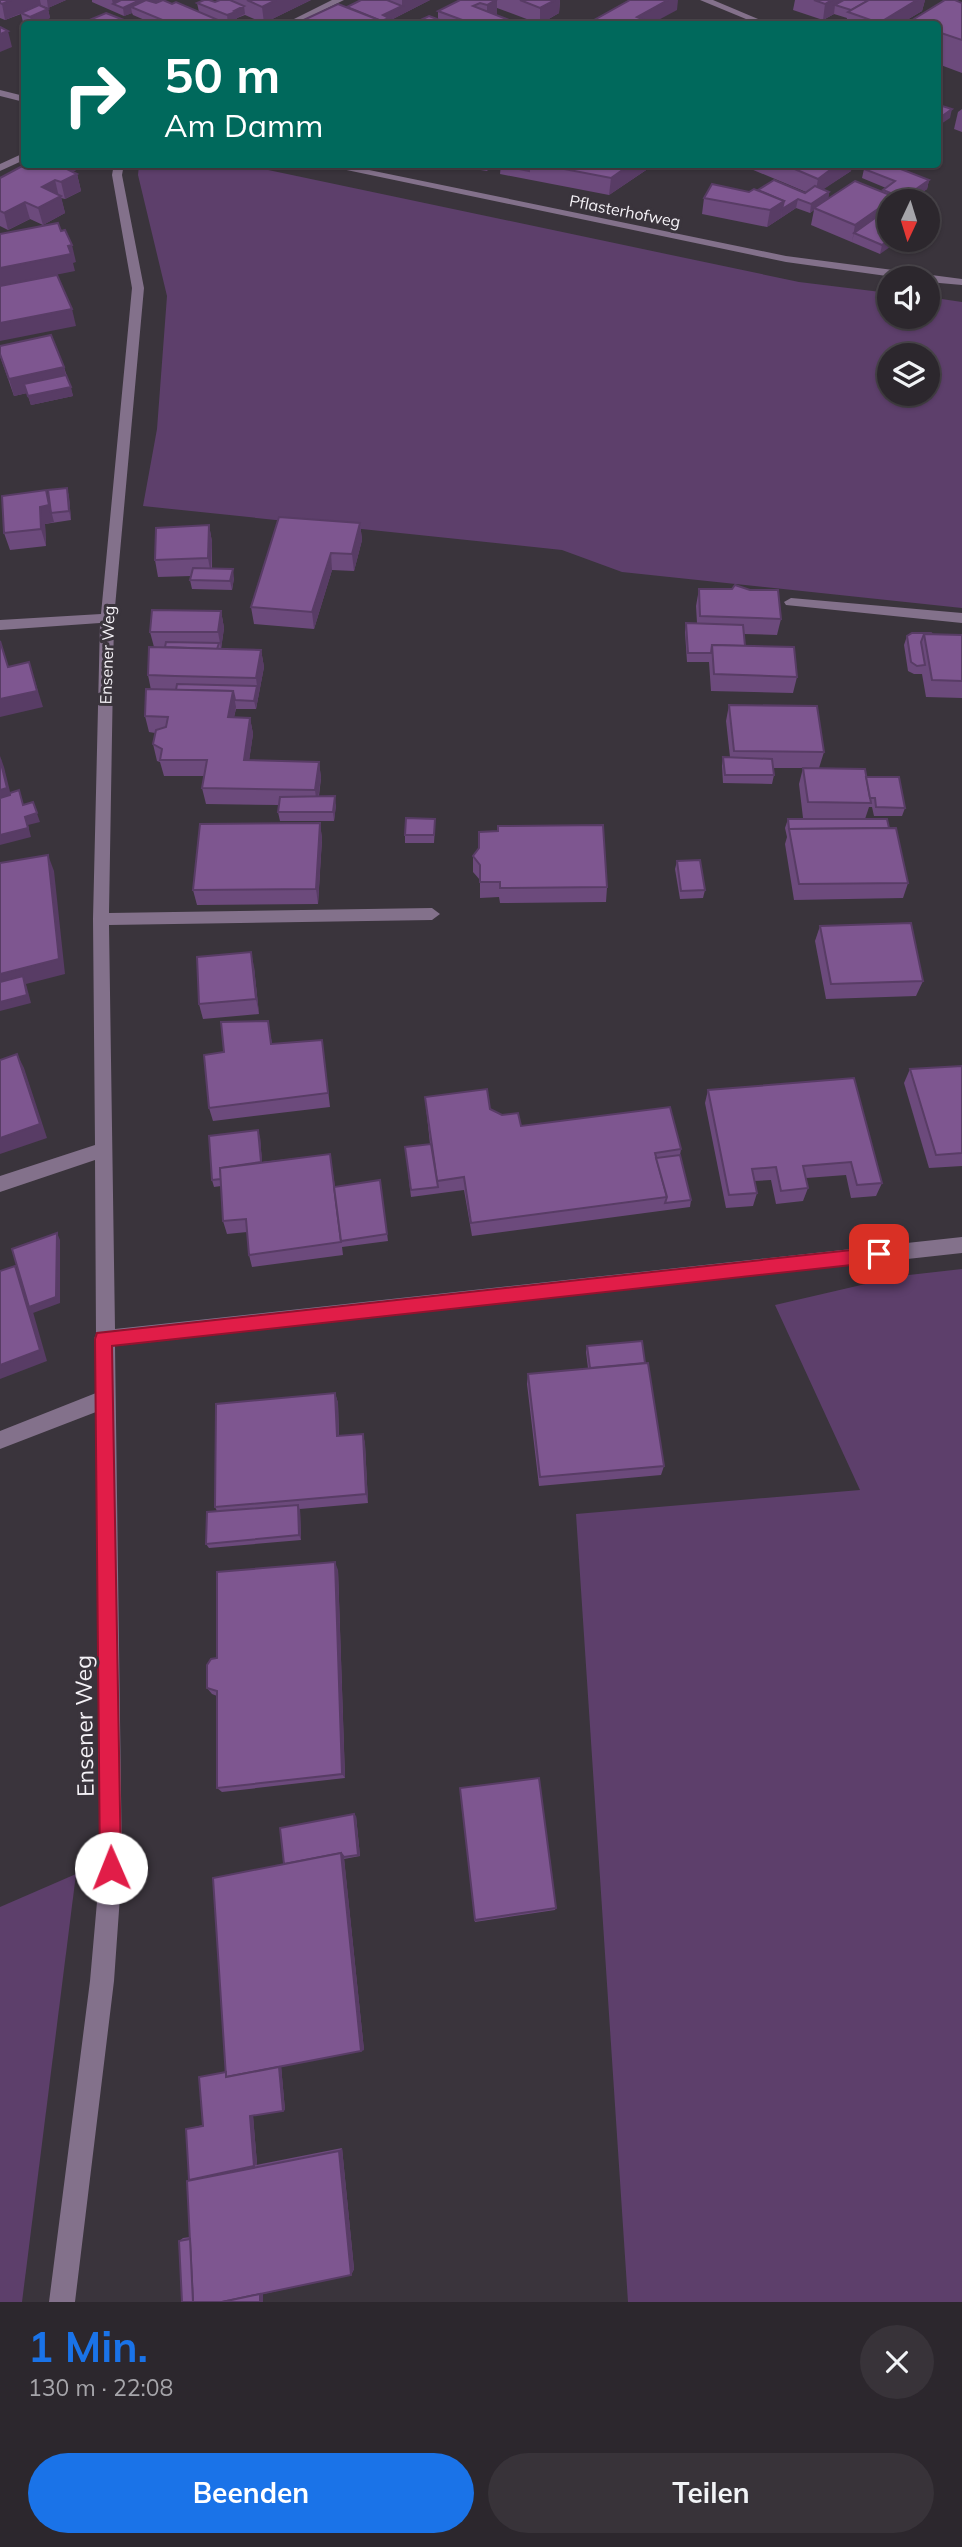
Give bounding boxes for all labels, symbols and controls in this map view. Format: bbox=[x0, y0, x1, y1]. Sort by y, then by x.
text: 50 m bbox=[164, 44, 280, 105]
icon: right bbox=[49, 49, 140, 140]
text: Am Damm bbox=[164, 105, 323, 145]
north arrow bbox=[877, 189, 940, 252]
map controls bbox=[877, 189, 940, 406]
street label: Pflasterhofweg bbox=[568, 190, 682, 232]
button: sound bbox=[877, 266, 940, 329]
button: layers bbox=[877, 343, 940, 406]
street label: Ensener Weg bbox=[95, 605, 119, 705]
pin bbox=[849, 1224, 909, 1284]
icon: arrive bbox=[860, 1235, 898, 1273]
street label: Ensener Weg bbox=[68, 1655, 100, 1797]
position arrow bbox=[74, 1831, 148, 1905]
text: 1 Min. bbox=[28, 2320, 148, 2373]
button: close bbox=[860, 2325, 934, 2399]
text: 130 m · 22:08 bbox=[28, 2373, 173, 2402]
button: Beenden bbox=[28, 2453, 474, 2533]
button: Teilen bbox=[488, 2453, 934, 2533]

